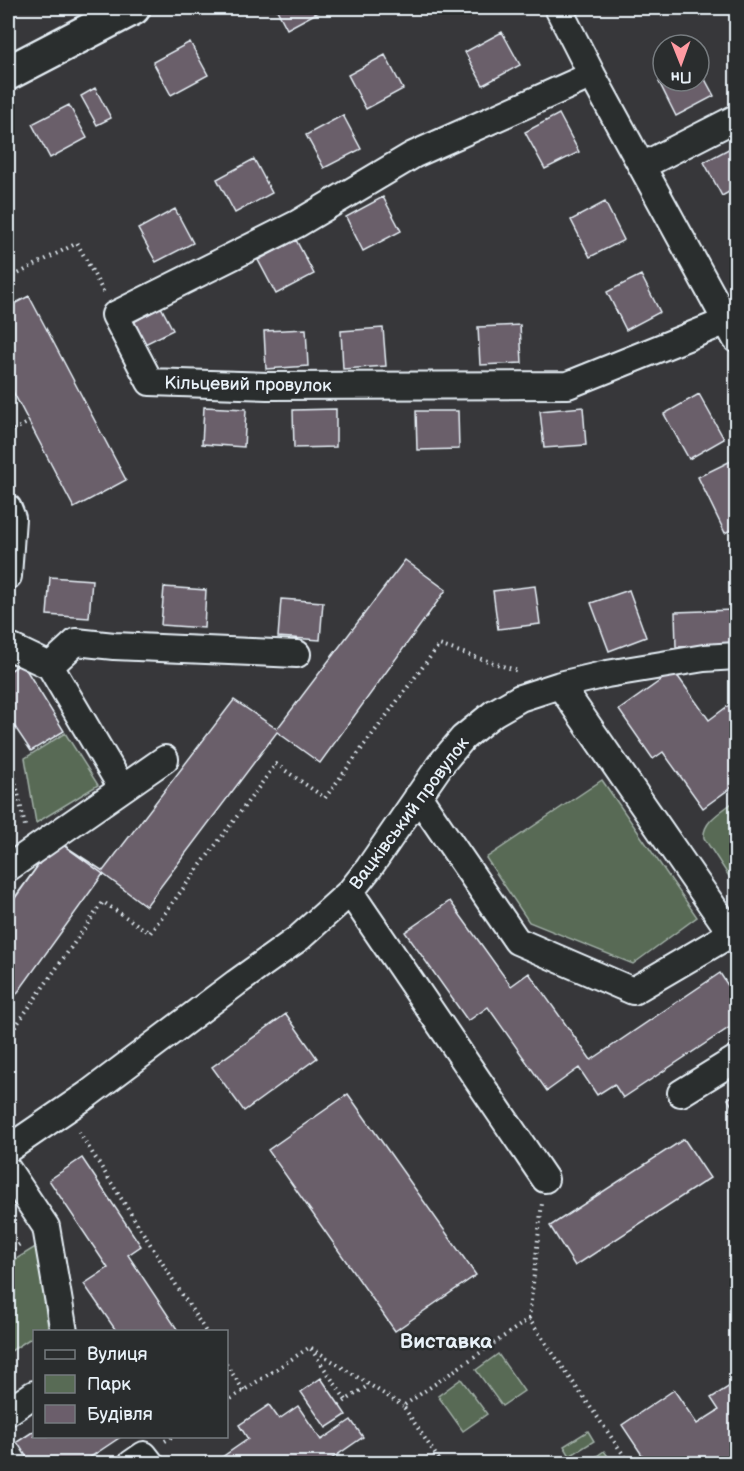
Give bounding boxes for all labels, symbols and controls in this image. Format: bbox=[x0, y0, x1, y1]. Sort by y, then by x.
north arrow bbox=[651, 33, 711, 93]
text: Пн bbox=[670, 67, 692, 86]
street label: Кільцевий провулок bbox=[164, 373, 332, 396]
street label: Вацківський провулок bbox=[345, 733, 474, 894]
district label: Виставка bbox=[400, 1329, 493, 1354]
legend bbox=[33, 1330, 228, 1438]
text: Вулиця bbox=[87, 1344, 148, 1365]
text: Парк bbox=[87, 1374, 131, 1395]
text: Будівля bbox=[87, 1404, 153, 1425]

